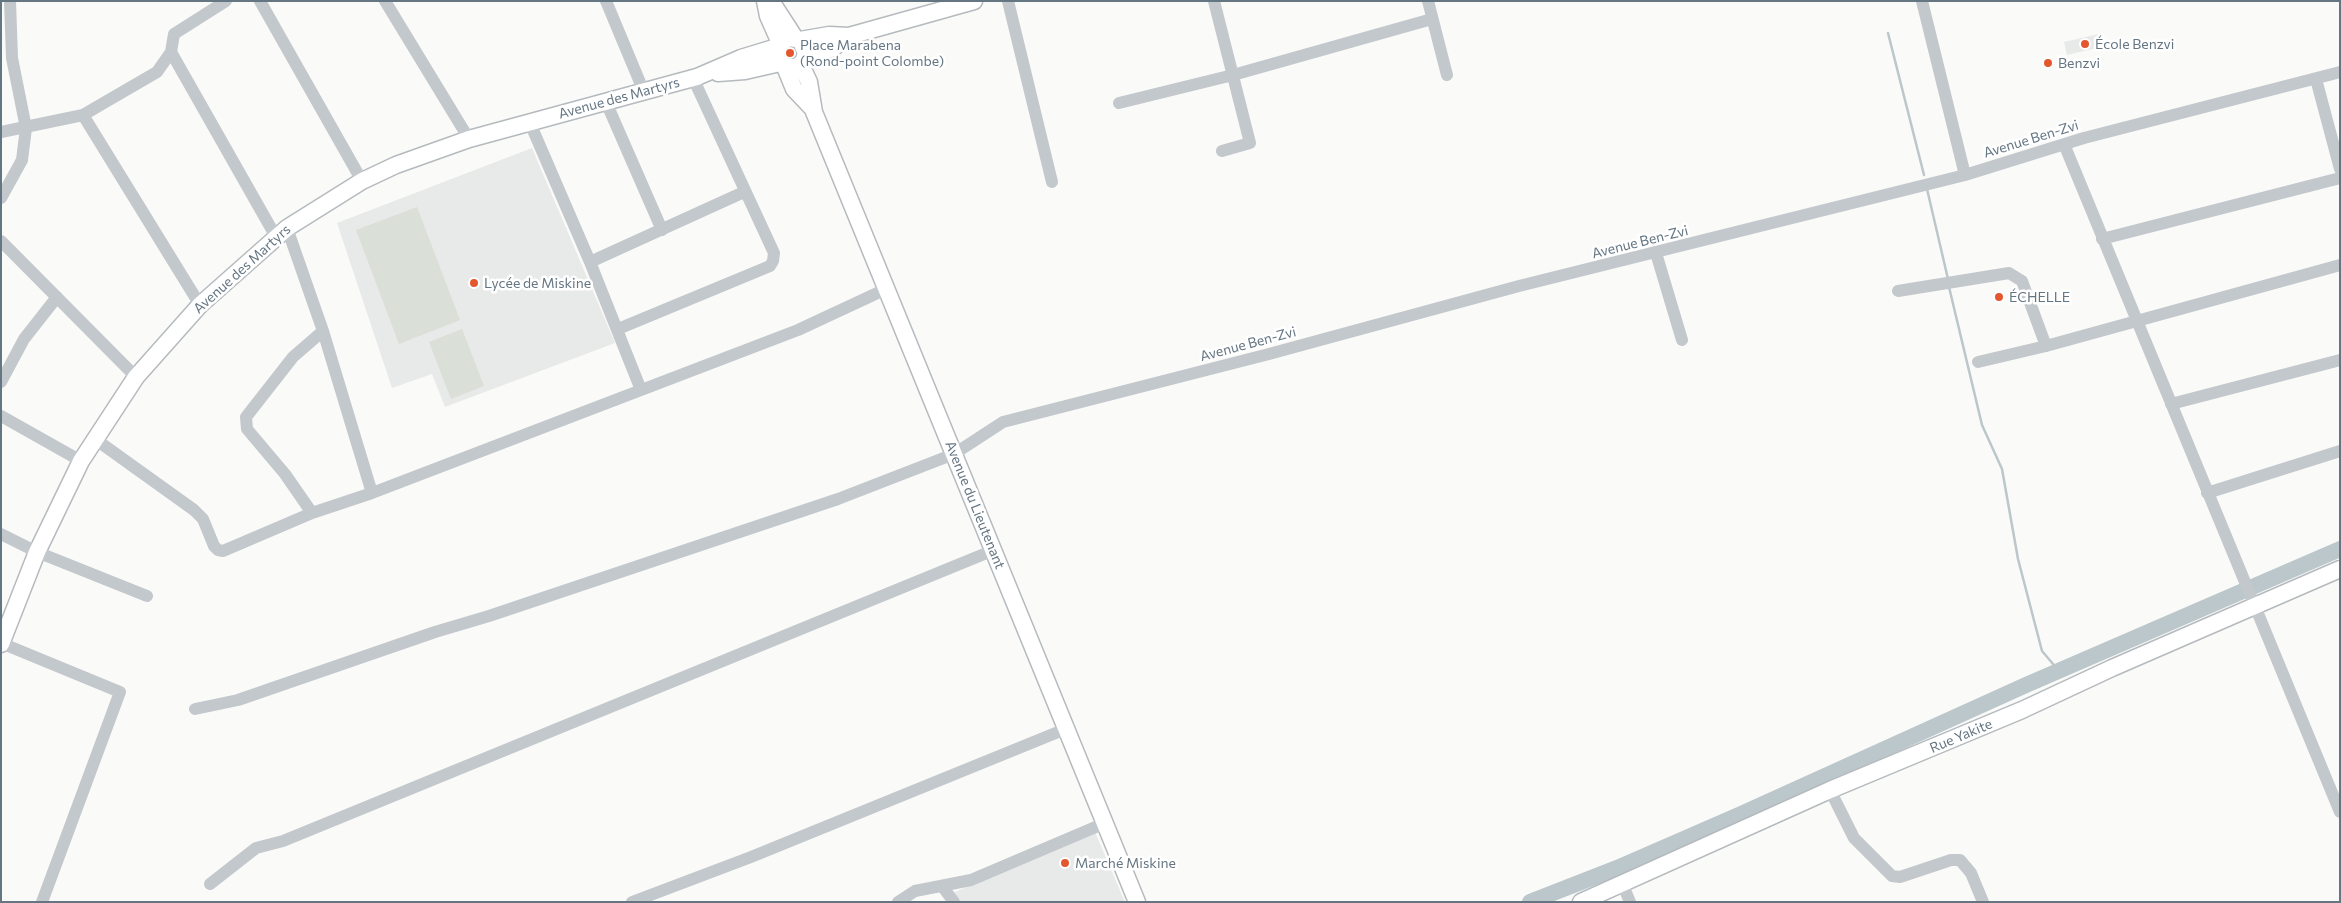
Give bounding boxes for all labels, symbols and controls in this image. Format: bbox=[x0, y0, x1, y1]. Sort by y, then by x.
place label: École Benzvi bbox=[2095, 36, 2174, 52]
place label: Place Marabena (Rond-point Colombe) bbox=[800, 37, 944, 70]
marker: École Benzvi bbox=[2079, 38, 2091, 50]
marker: Place Marabena (Rond-point Colombe) bbox=[784, 47, 796, 59]
place label: Benzvi bbox=[2058, 55, 2100, 71]
marker: Benzvi bbox=[2042, 57, 2054, 69]
street label: Avenue des Martyrs bbox=[557, 74, 681, 122]
street label: Avenue Ben-Zvi bbox=[1981, 117, 2081, 161]
street label: Avenue des Martyrs bbox=[190, 221, 294, 317]
street label: Avenue Ben-Zvi bbox=[1590, 222, 1690, 262]
place label: Lycée de Miskine bbox=[484, 275, 591, 291]
marker: Lycée de Miskine bbox=[468, 277, 480, 289]
place label: ÉCHELLE bbox=[2009, 289, 2070, 305]
marker: ÉCHELLE bbox=[1993, 291, 2005, 303]
street label: Avenue Ben-Zvi bbox=[1198, 323, 1298, 365]
street label: Avenue du Lieutenant bbox=[942, 438, 1008, 572]
street label: Rue Yakite bbox=[1927, 715, 1995, 757]
place label: Marché Miskine bbox=[1075, 855, 1176, 871]
marker: Marché Miskine bbox=[1059, 857, 1071, 869]

